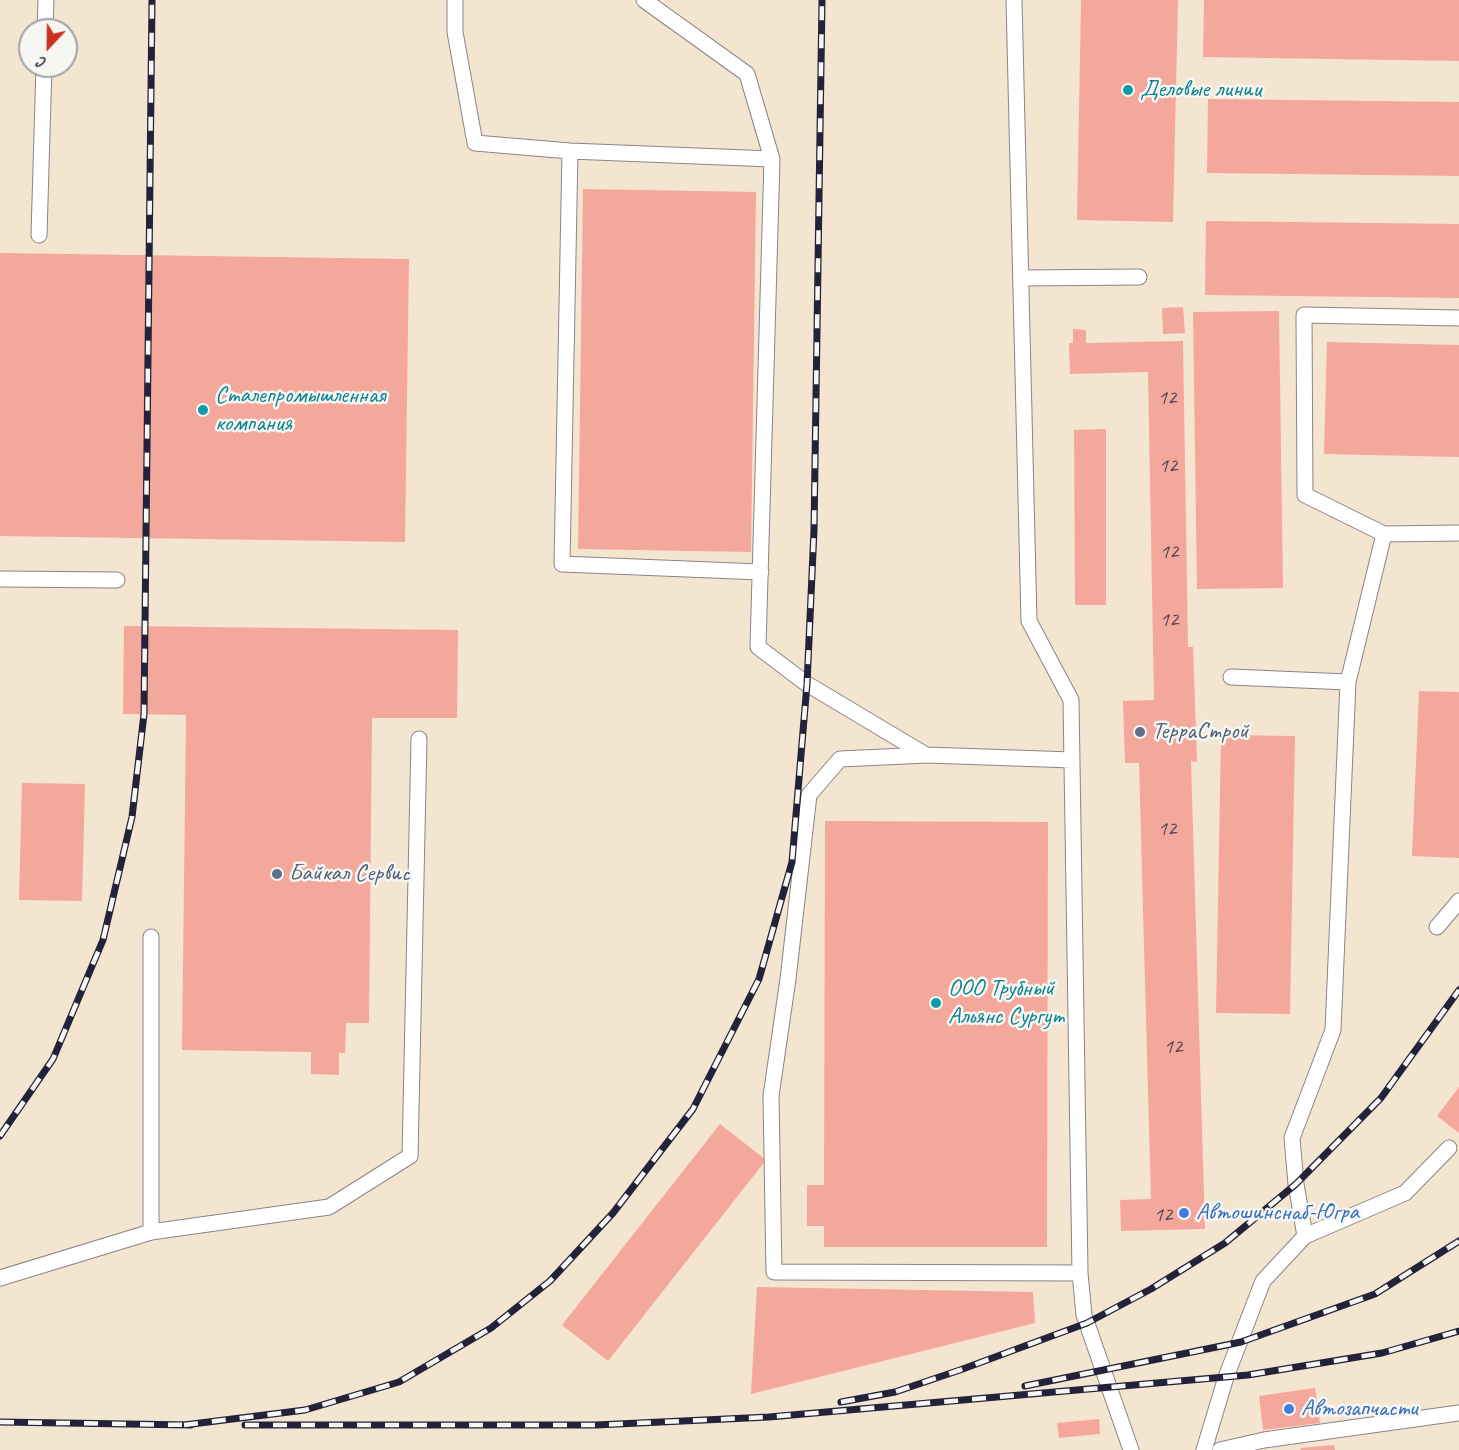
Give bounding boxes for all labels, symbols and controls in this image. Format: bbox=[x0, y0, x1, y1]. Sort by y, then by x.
north arrow bbox=[18, 18, 78, 78]
text: С bbox=[35, 52, 49, 74]
place label: Деловые линии bbox=[1140, 76, 1261, 104]
marker: Деловые линии bbox=[1121, 83, 1135, 97]
place label: Сталепромышленная компания bbox=[215, 382, 386, 438]
house number: 12 bbox=[1158, 385, 1176, 411]
marker: Сталепромышленная компания bbox=[196, 403, 210, 417]
house number: 12 bbox=[1159, 453, 1177, 479]
house number: 12 bbox=[1160, 539, 1178, 565]
house number: 12 bbox=[1160, 607, 1178, 633]
place label: ТерраСтрой bbox=[1152, 718, 1248, 746]
marker: ТерраСтрой bbox=[1133, 725, 1147, 739]
house number: 12 bbox=[1158, 816, 1176, 842]
place label: Байкал Сервис bbox=[289, 860, 410, 888]
marker: Байкал Сервис bbox=[270, 867, 284, 881]
place label: ООО Трубный Альянс Сургут bbox=[948, 975, 1064, 1031]
marker: ООО Трубный Альянс Сургут bbox=[929, 996, 943, 1010]
house number: 12 bbox=[1164, 1034, 1182, 1060]
place label: Автошинснаб-Югра bbox=[1196, 1199, 1359, 1227]
house number: 12 bbox=[1154, 1202, 1172, 1228]
marker: Автошинснаб-Югра bbox=[1177, 1206, 1191, 1220]
place label: Автозапчасти bbox=[1301, 1395, 1418, 1423]
marker: Автозапчасти bbox=[1282, 1402, 1296, 1416]

